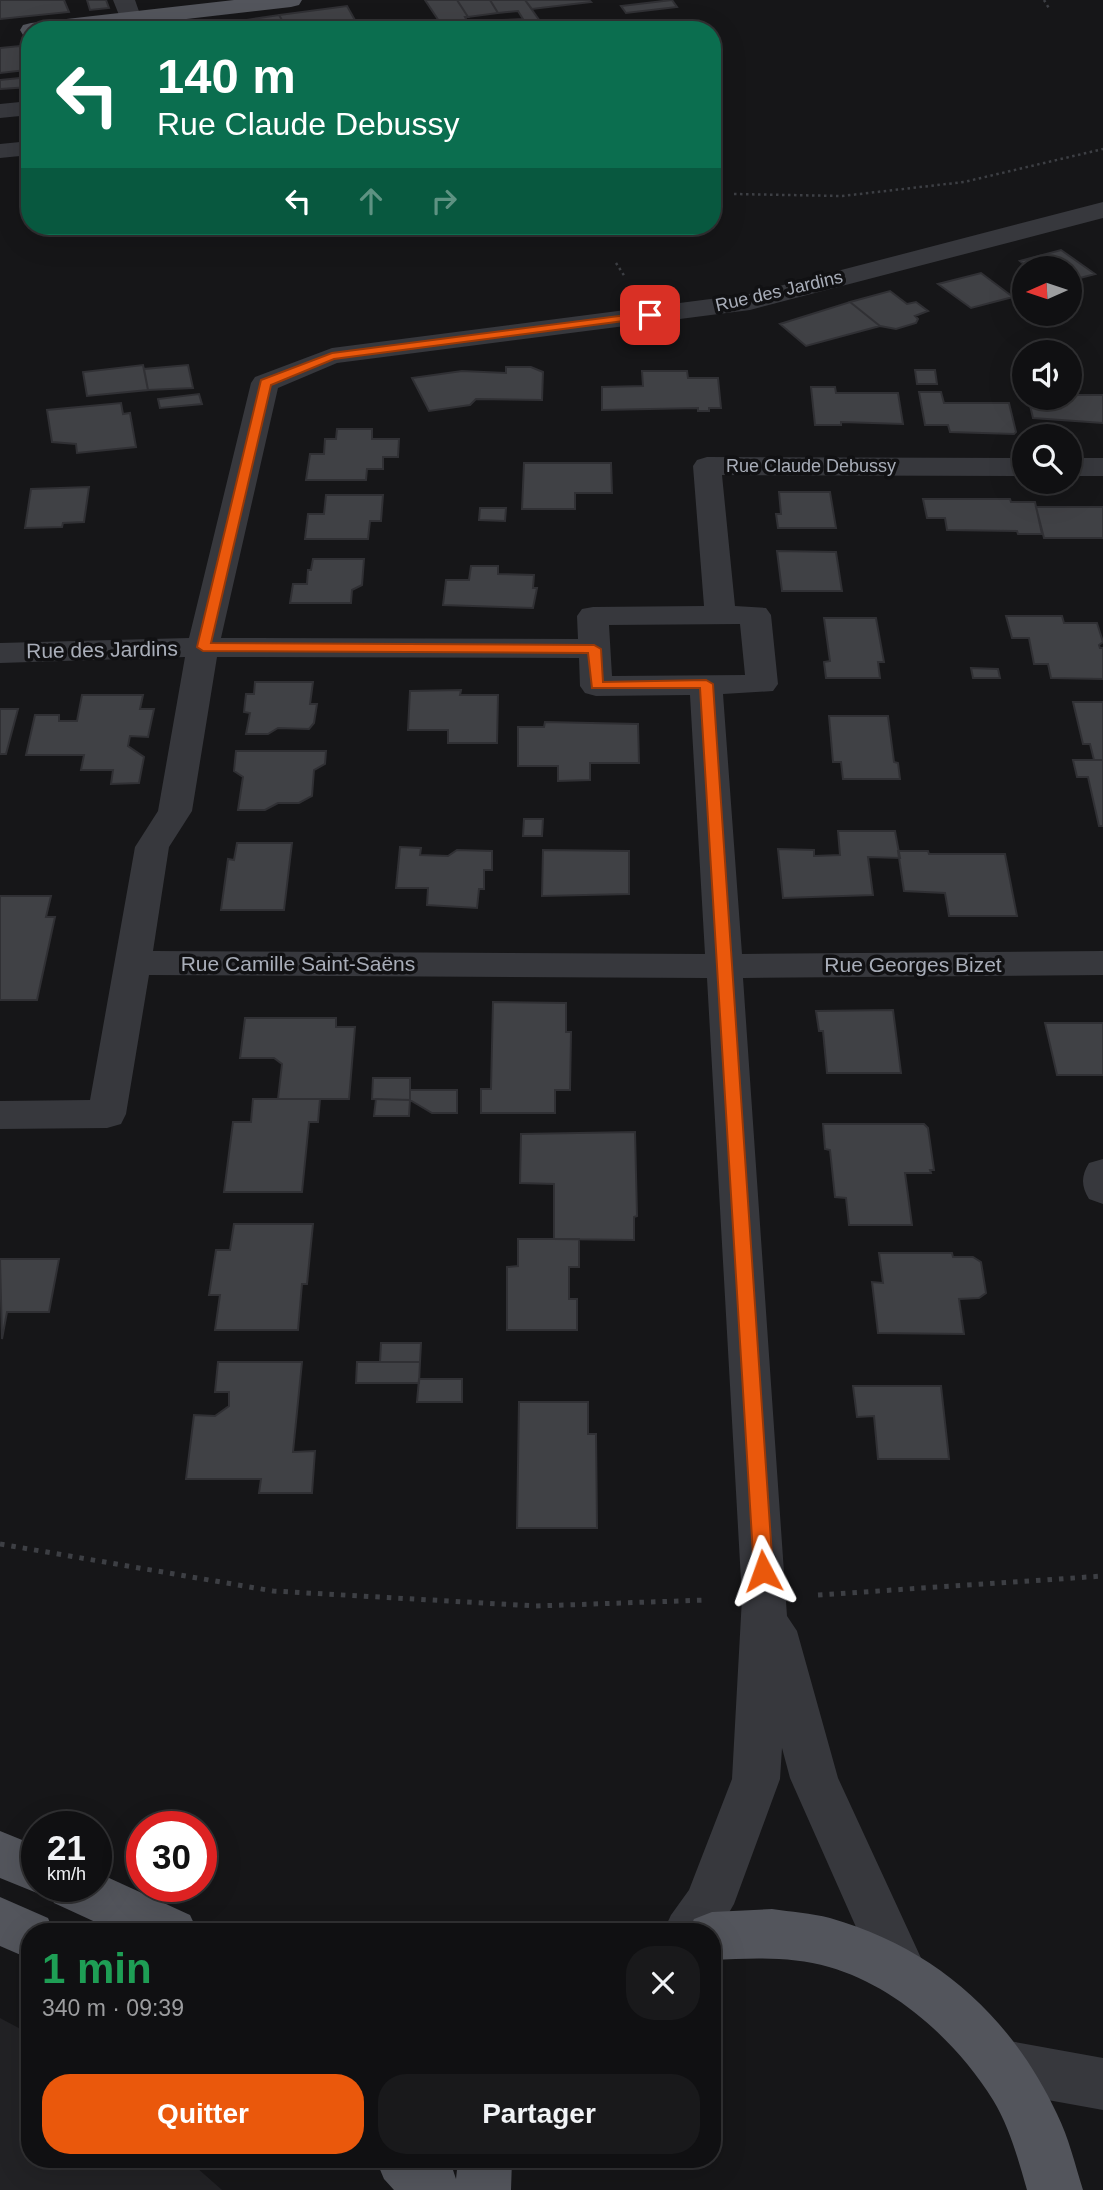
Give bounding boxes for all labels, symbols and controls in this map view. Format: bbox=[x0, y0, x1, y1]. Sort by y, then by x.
icon: left bbox=[42, 49, 133, 140]
text: 140 m bbox=[157, 49, 296, 103]
text: Rue Claude Debussy bbox=[157, 106, 459, 142]
icon: left bbox=[279, 182, 317, 220]
icon: ahead bbox=[352, 182, 390, 220]
icon: right bbox=[425, 182, 463, 220]
north arrow bbox=[1012, 256, 1082, 326]
map controls bbox=[1012, 256, 1082, 494]
street label: Rue des Jardins bbox=[713, 267, 845, 315]
pin bbox=[620, 285, 680, 345]
icon: arrive bbox=[631, 296, 669, 334]
button: sound bbox=[1012, 340, 1082, 410]
button: search bbox=[1012, 424, 1082, 494]
street label: Rue Claude Debussy bbox=[726, 456, 896, 476]
street label: Rue des Jardins bbox=[26, 637, 178, 662]
street label: Rue Camille Saint-Saëns bbox=[181, 952, 415, 975]
street label: Rue Georges Bizet bbox=[824, 953, 1002, 976]
position arrow bbox=[726, 1534, 800, 1608]
speed limit sign: 30 bbox=[126, 1811, 217, 1902]
text: 21 bbox=[47, 1828, 86, 1867]
text: km/h bbox=[47, 1864, 86, 1884]
text: 1 min bbox=[42, 1945, 152, 1992]
button: close bbox=[626, 1946, 700, 2020]
text: 340 m · 09:39 bbox=[42, 1995, 184, 2021]
button: Quitter bbox=[42, 2074, 364, 2154]
button: Partager bbox=[378, 2074, 700, 2154]

